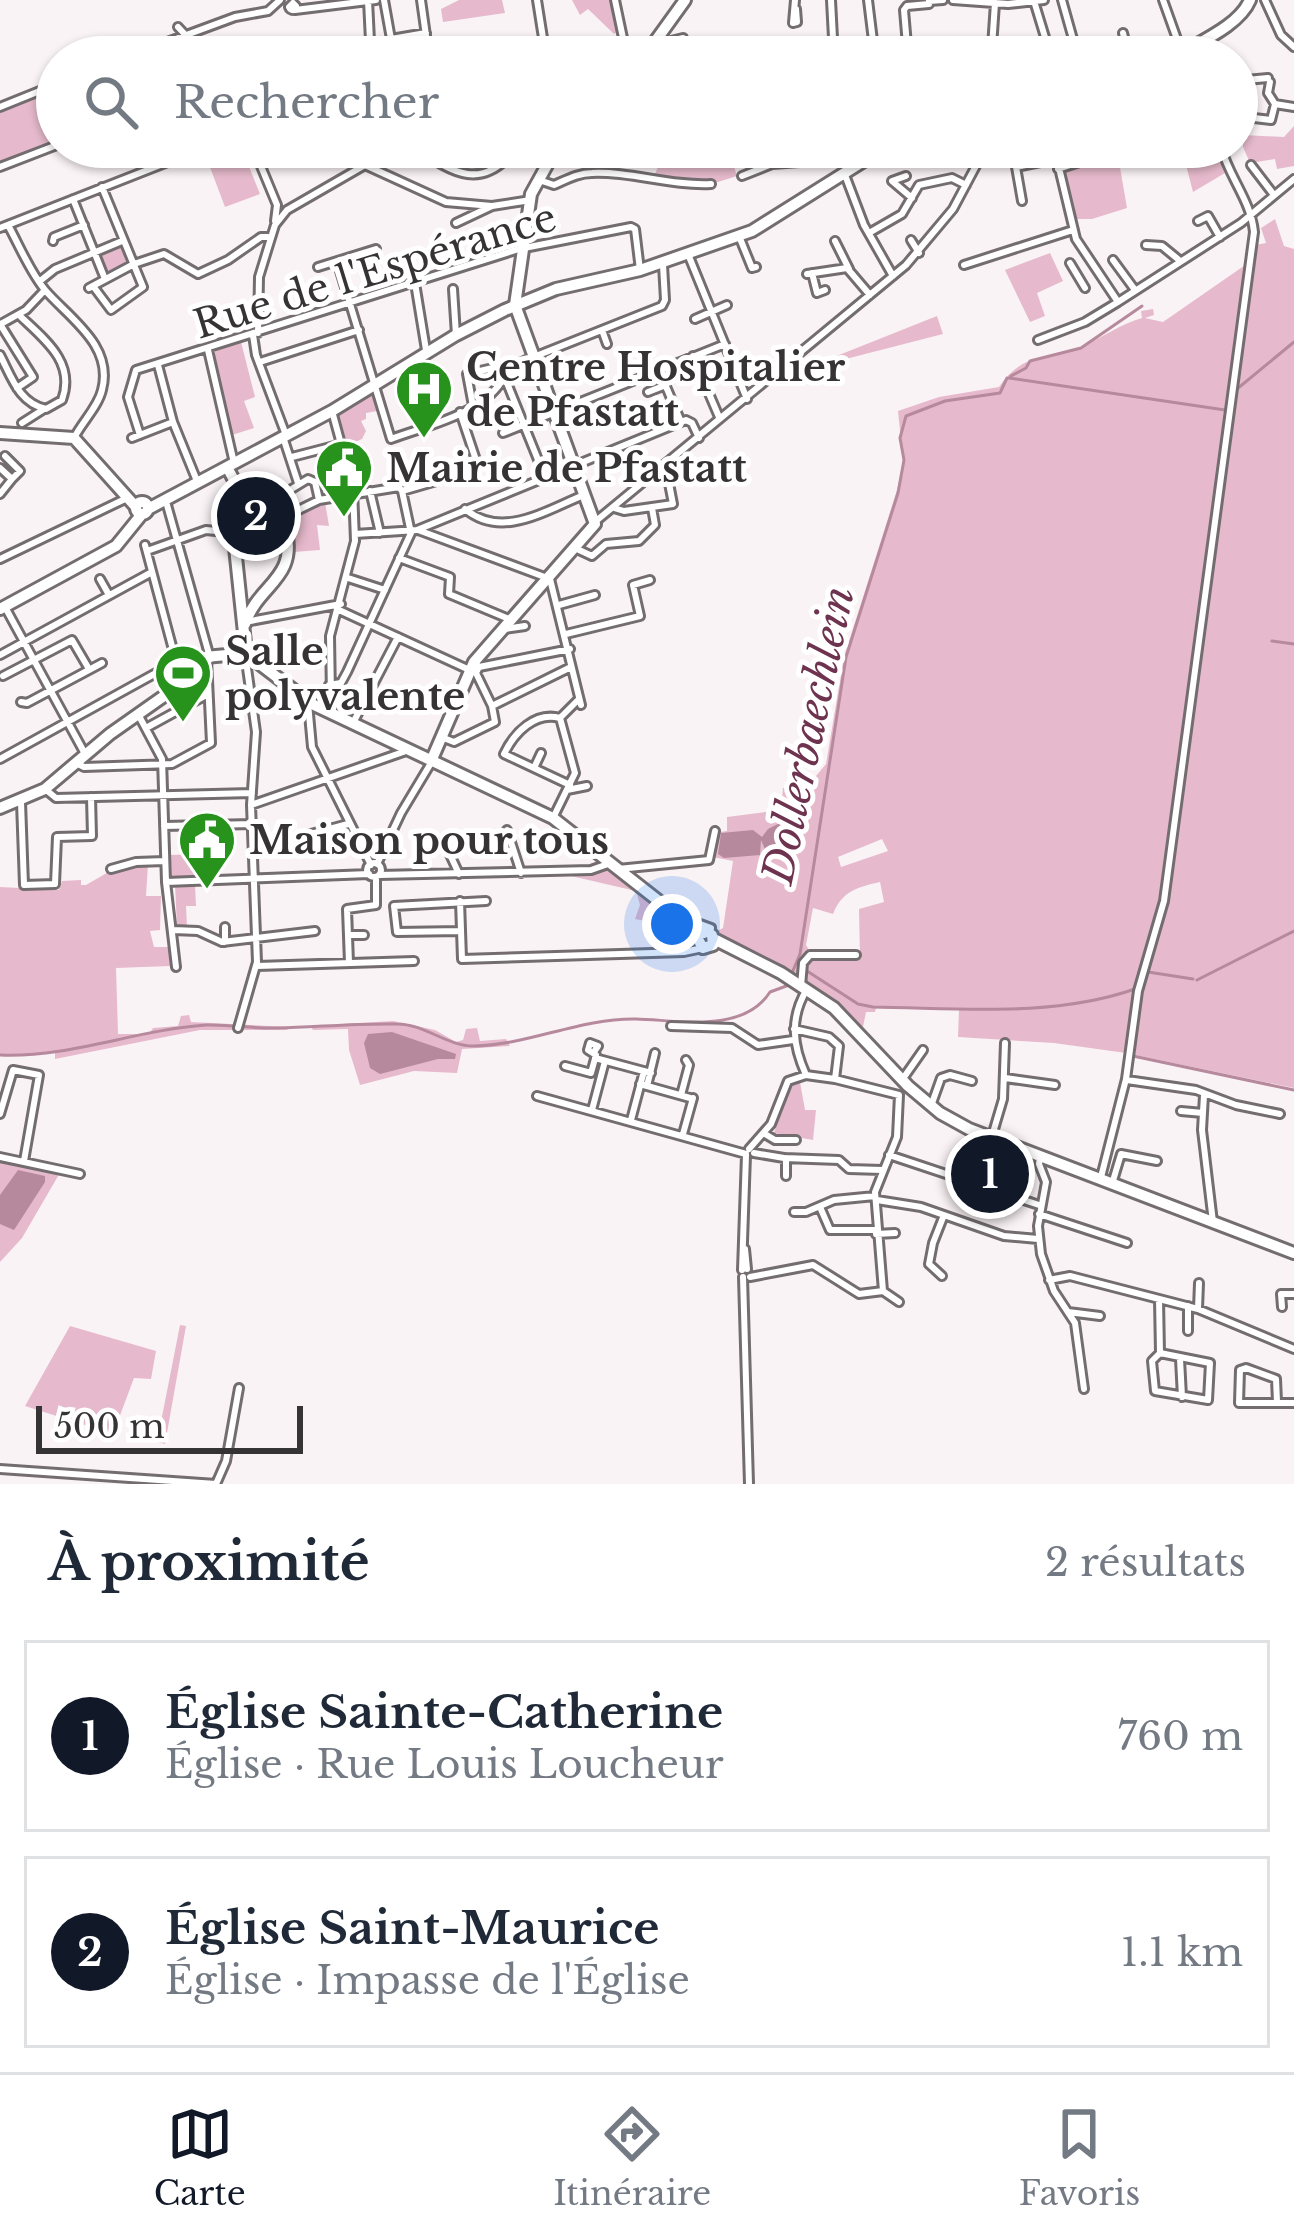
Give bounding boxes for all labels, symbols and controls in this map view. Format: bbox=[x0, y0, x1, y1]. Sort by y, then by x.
search box bbox=[36, 36, 1258, 168]
icon: search bbox=[78, 69, 144, 135]
text: Rechercher bbox=[174, 74, 439, 130]
street label: Rue de l'Espérance bbox=[188, 193, 562, 349]
place label: Centre Hospitalier de Pfastatt bbox=[466, 343, 846, 437]
hospital icon: Centre Hospitalier de Pfastatt bbox=[393, 358, 455, 440]
public building icon: Mairie de Pfastatt bbox=[313, 437, 375, 519]
place label: Mairie de Pfastatt bbox=[386, 444, 747, 493]
pin: 2 bbox=[217, 471, 295, 561]
water label: Dollerbaechlein bbox=[751, 582, 865, 890]
place label: Salle polyvalente bbox=[225, 627, 465, 721]
sports icon: Salle polyvalente bbox=[152, 642, 214, 724]
public building icon: Maison pour tous bbox=[176, 809, 238, 891]
place label: Maison pour tous bbox=[249, 816, 609, 865]
your location bbox=[642, 894, 702, 954]
pin: 1 bbox=[951, 1129, 1029, 1219]
scale bar bbox=[36, 1400, 303, 1453]
text: 500 m bbox=[54, 1406, 165, 1447]
text: À proximité bbox=[48, 1531, 370, 1594]
text: 2 résultats bbox=[1045, 1538, 1246, 1587]
text: Église Sainte-Catherine bbox=[165, 1684, 723, 1740]
text: 1 bbox=[81, 1712, 99, 1761]
text: 760 m bbox=[1117, 1712, 1243, 1761]
text: Église · Rue Louis Loucheur bbox=[165, 1740, 724, 1789]
text: Église Saint-Maurice bbox=[165, 1900, 660, 1956]
text: 2 bbox=[77, 1928, 103, 1977]
text: 1.1 km bbox=[1121, 1928, 1243, 1977]
text: Église · Impasse de l'Église bbox=[165, 1956, 690, 2005]
tab: Carte bbox=[154, 2101, 246, 2214]
tab: Itinéraire bbox=[553, 2101, 711, 2214]
tab: Favoris bbox=[1019, 2101, 1140, 2214]

